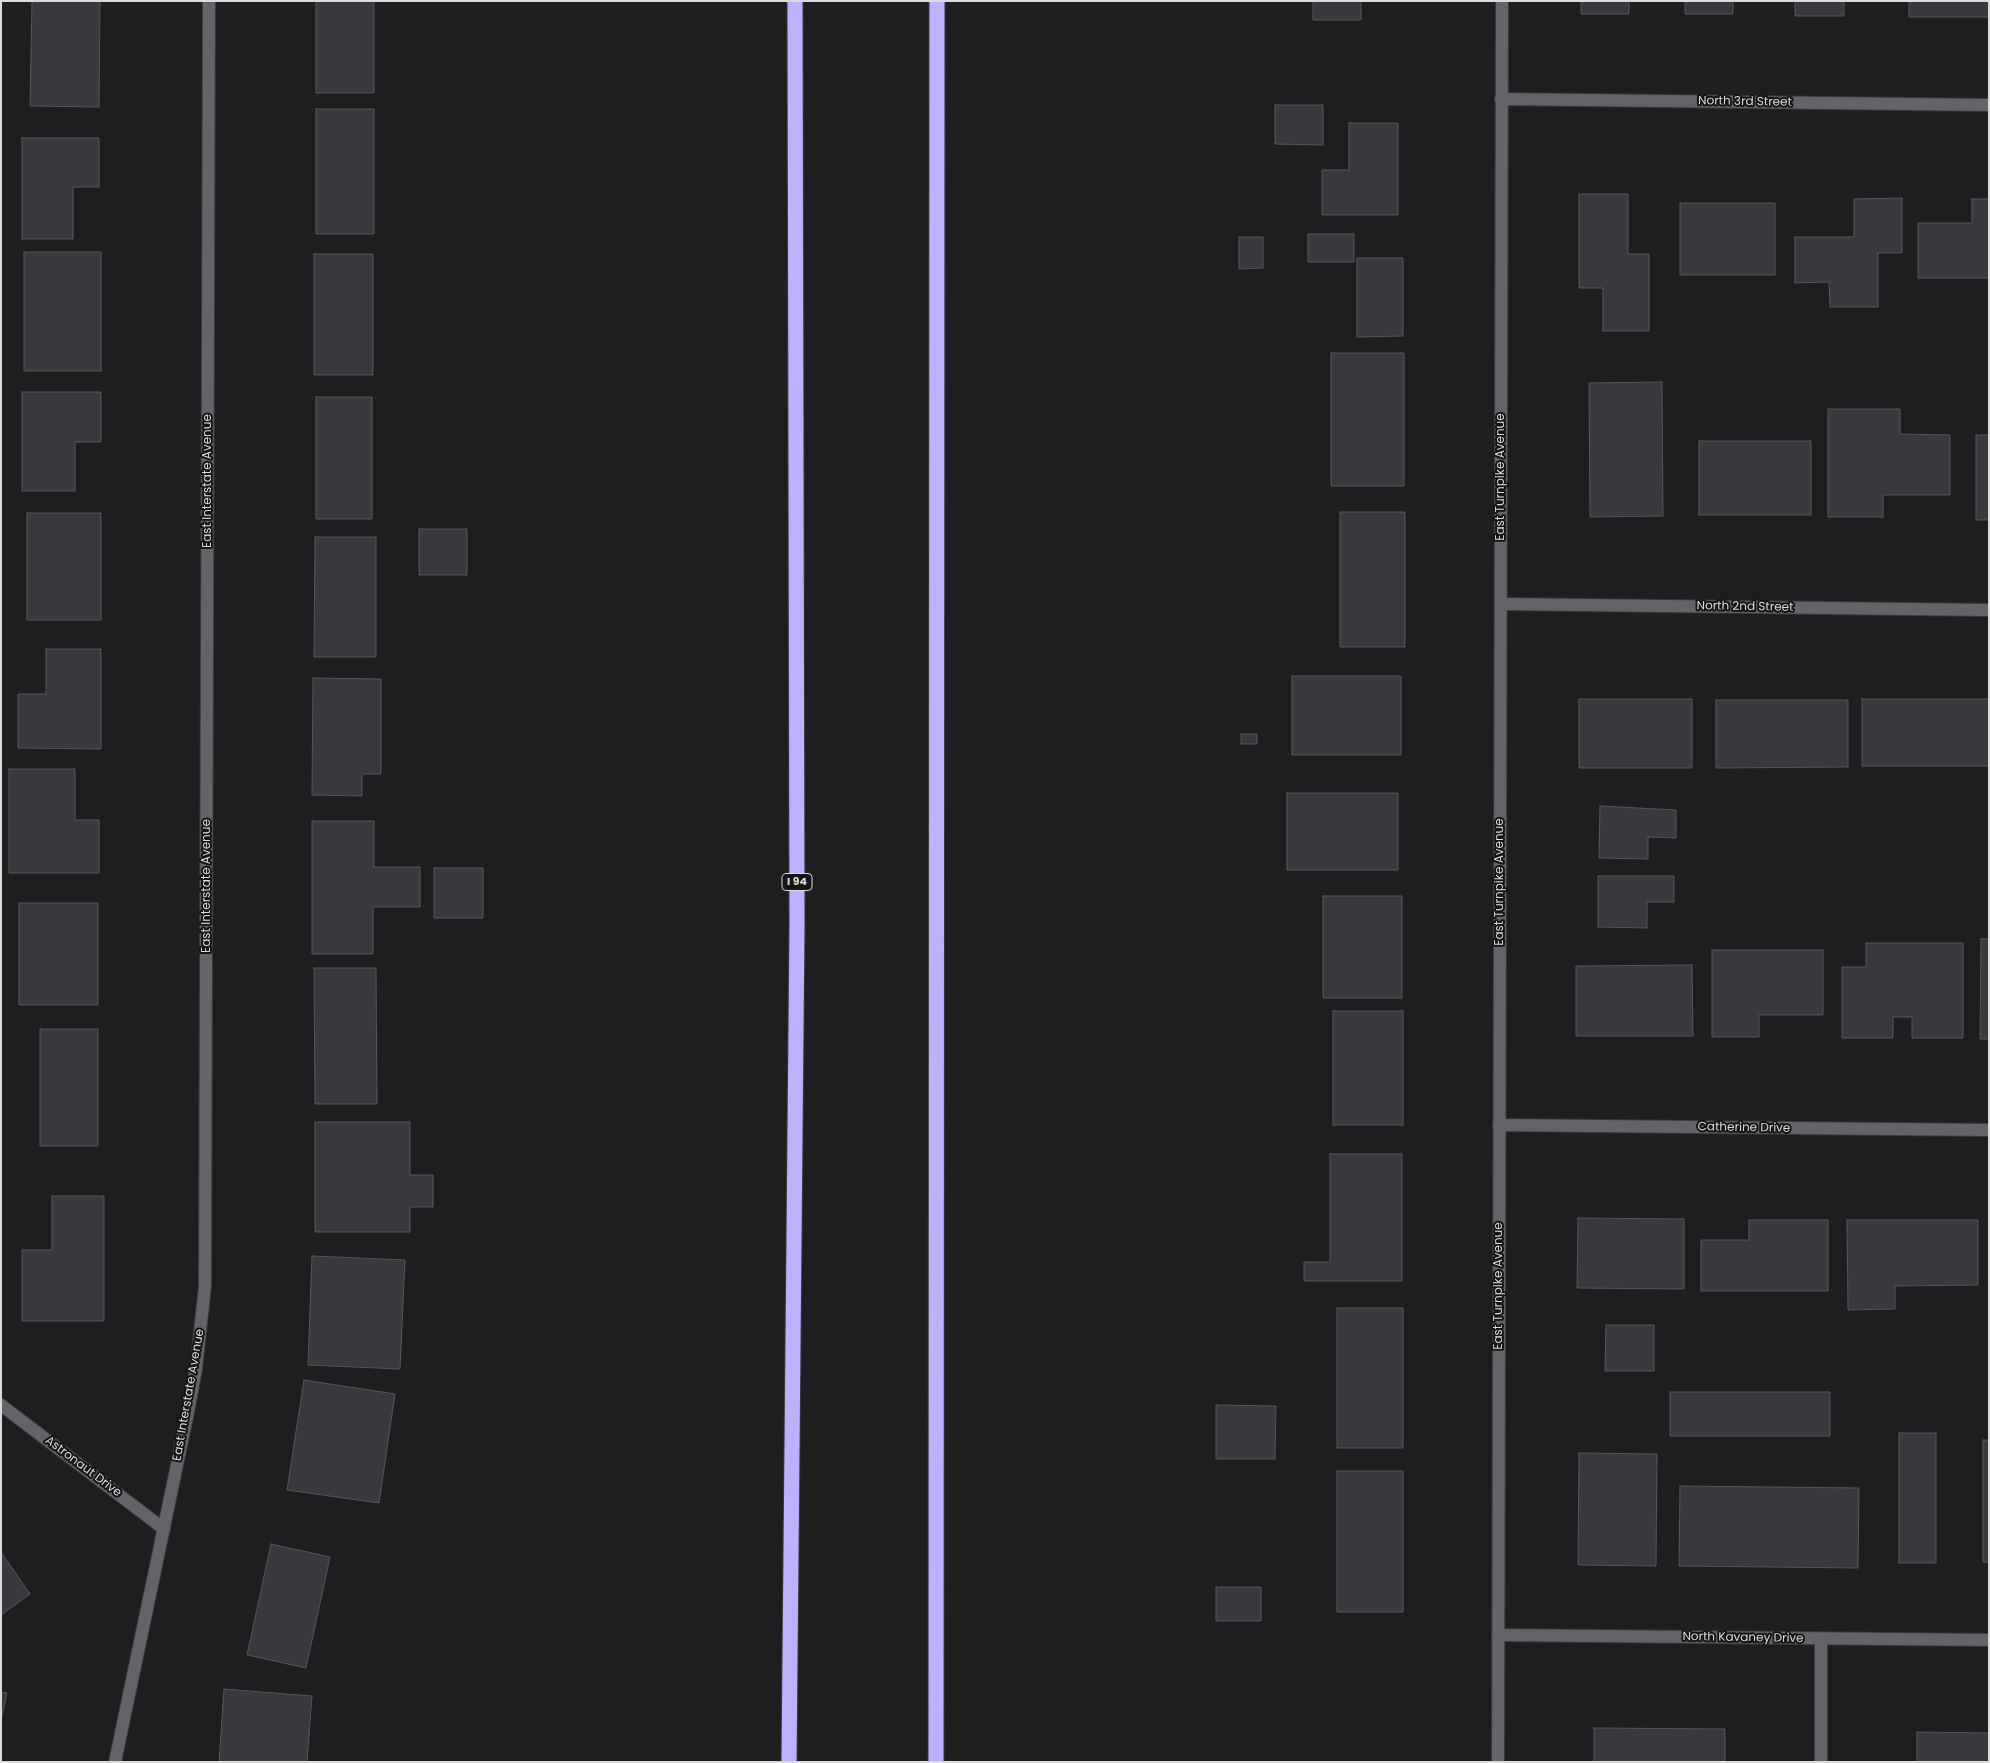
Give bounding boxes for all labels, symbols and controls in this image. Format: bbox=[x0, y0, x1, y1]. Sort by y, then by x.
street label: North 3rd Street bbox=[1698, 94, 1792, 110]
street label: East Turnpike Avenue bbox=[1494, 413, 1508, 541]
street label: East Interstate Avenue bbox=[201, 414, 215, 548]
street label: North 2nd Street bbox=[1696, 599, 1794, 615]
street label: East Turnpike Avenue bbox=[1493, 818, 1507, 946]
street label: East Interstate Avenue bbox=[200, 819, 214, 953]
road number: I 94 bbox=[782, 874, 812, 890]
street label: Catherine Drive bbox=[1698, 1120, 1790, 1136]
street label: East Turnpike Avenue bbox=[1492, 1222, 1506, 1350]
street label: East Interstate Avenue bbox=[170, 1328, 208, 1462]
street label: Astronaut Drive bbox=[42, 1434, 124, 1500]
street label: North Kavaney Drive bbox=[1682, 1630, 1804, 1646]

